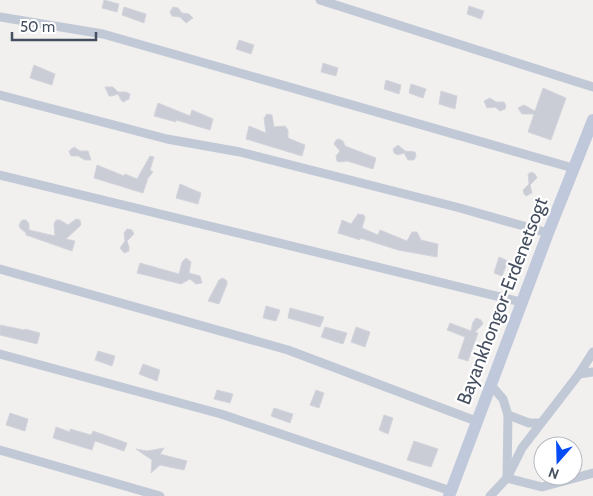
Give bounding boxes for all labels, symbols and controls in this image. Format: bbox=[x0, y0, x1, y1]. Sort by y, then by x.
scale bar bbox=[12, 10, 96, 42]
text: 50 m bbox=[20, 18, 55, 36]
street label: Bayankhongor-Erdenetsogt bbox=[452, 194, 552, 408]
north arrow bbox=[533, 436, 583, 486]
text: N bbox=[546, 463, 561, 483]

